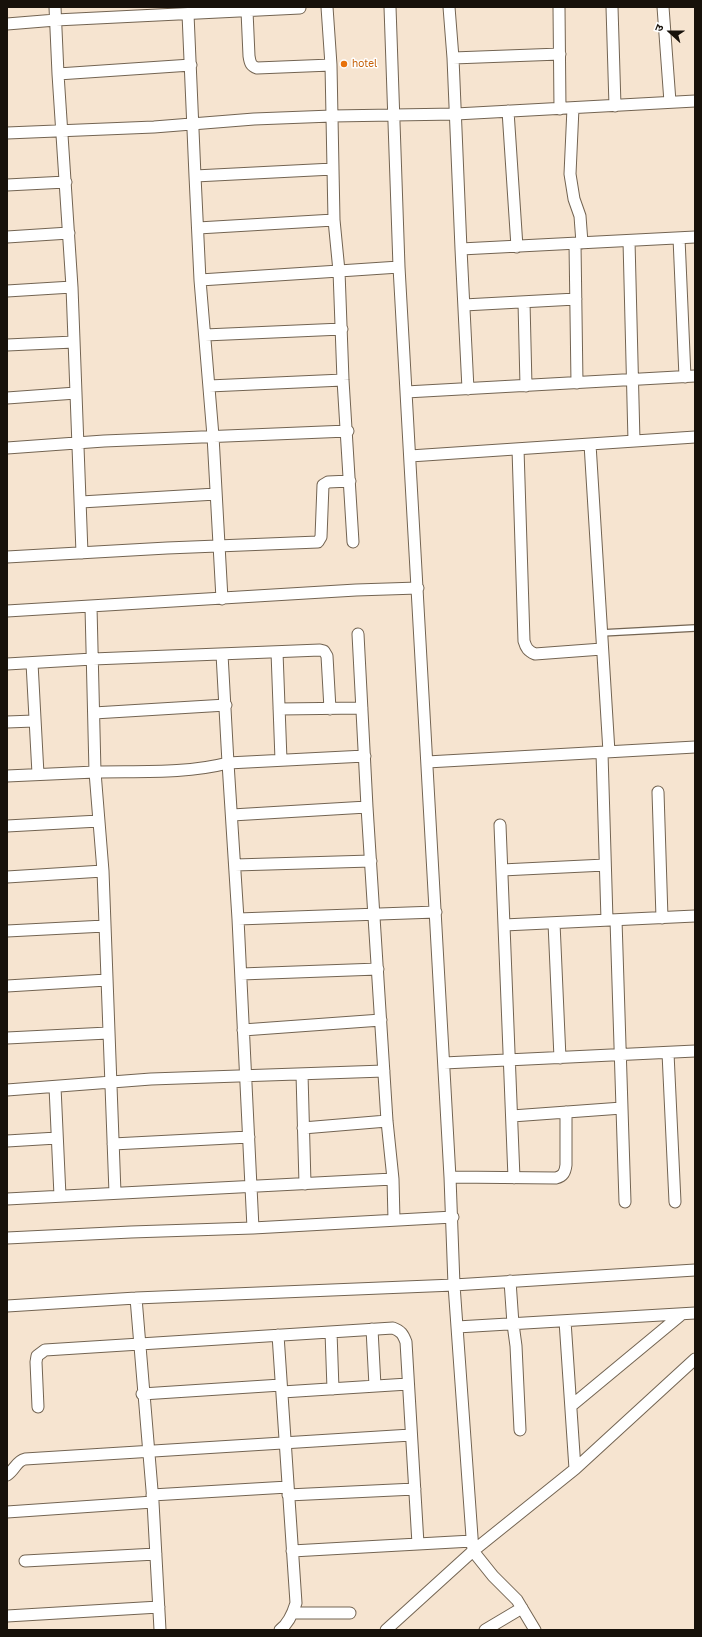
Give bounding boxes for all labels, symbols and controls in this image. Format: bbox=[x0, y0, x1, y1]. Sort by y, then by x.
north arrow bbox=[650, 12, 690, 52]
text: उ bbox=[651, 22, 666, 33]
place label: hotel bbox=[352, 58, 377, 70]
marker: hotel bbox=[339, 59, 349, 69]

